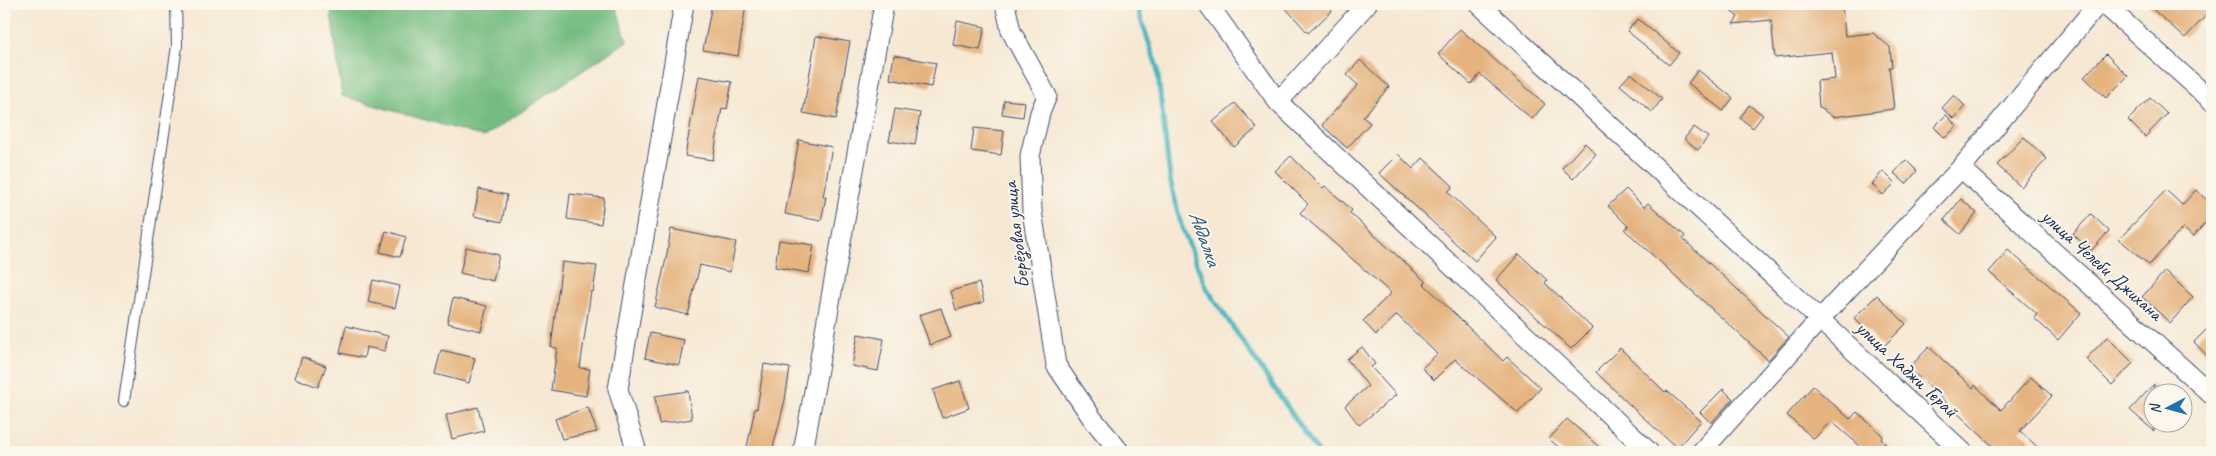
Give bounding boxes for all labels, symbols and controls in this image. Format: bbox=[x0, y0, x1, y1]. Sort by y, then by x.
street label: Берёзовая улица bbox=[997, 178, 1036, 290]
street label: улица Челеби Джихана bbox=[2035, 203, 2169, 327]
water label: Абдалка bbox=[1183, 207, 1228, 271]
street label: улица Хаджи Герай bbox=[1850, 315, 1965, 424]
north arrow bbox=[2144, 384, 2194, 434]
text: N bbox=[2146, 402, 2164, 415]

